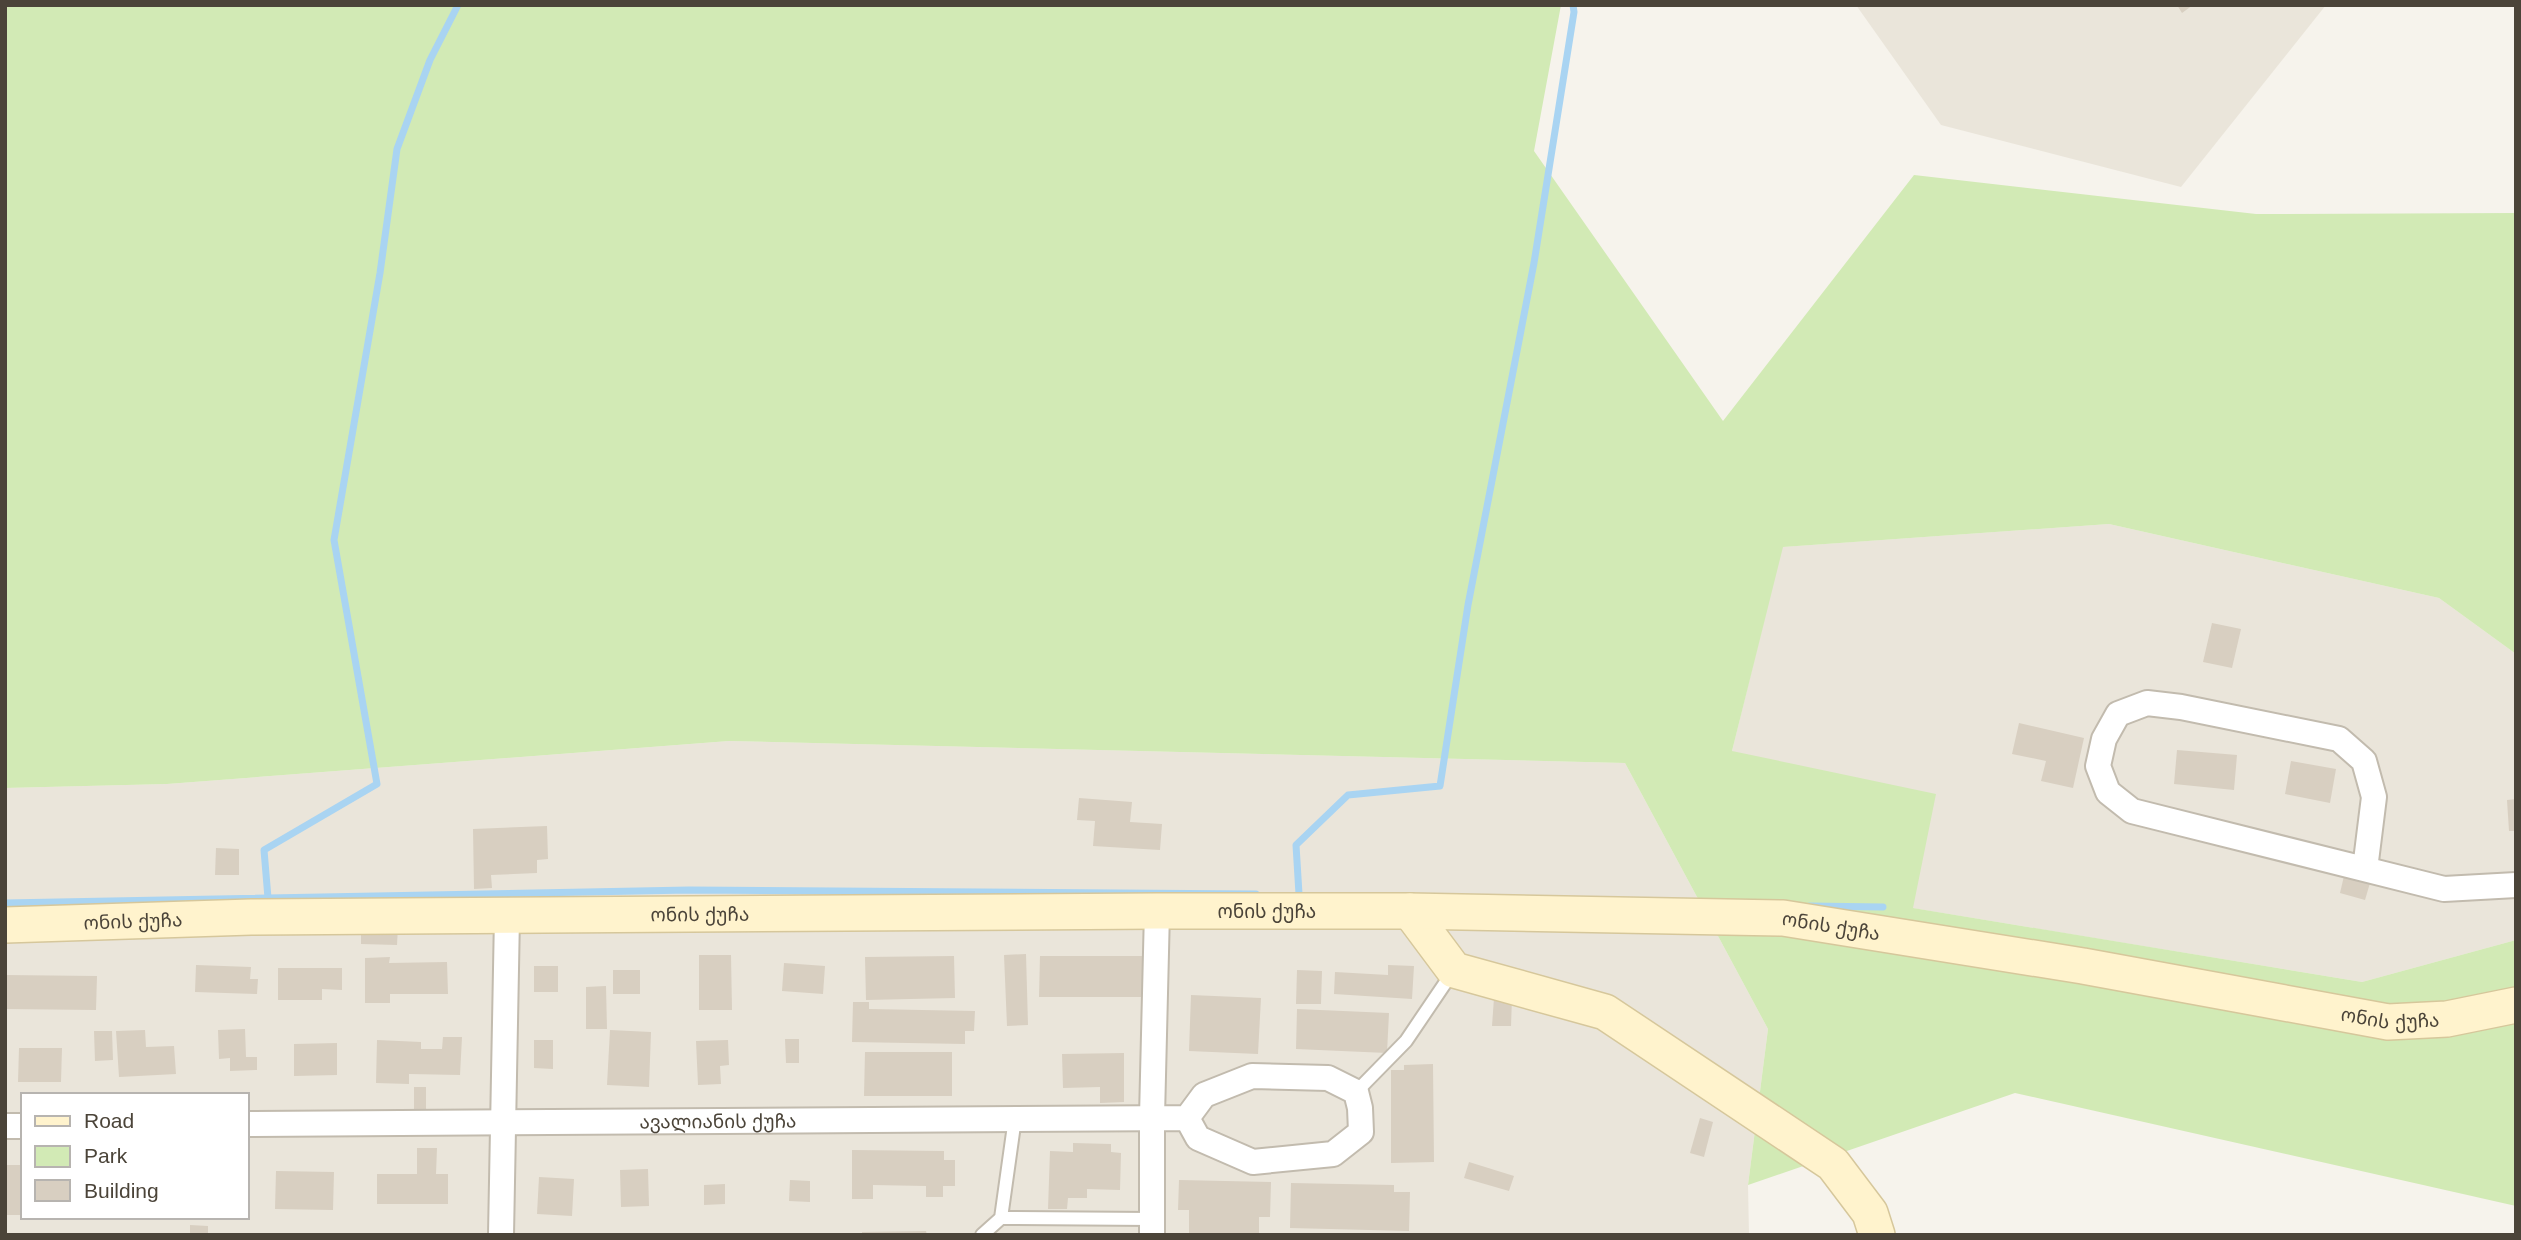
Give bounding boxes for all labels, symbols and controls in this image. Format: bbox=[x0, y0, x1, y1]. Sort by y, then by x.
street label: ონის ქუჩა bbox=[1217, 901, 1316, 923]
street label: ონის ქუჩა bbox=[650, 903, 749, 925]
street label: ონის ქუჩა bbox=[1781, 908, 1882, 944]
street label: ონის ქუჩა bbox=[83, 909, 183, 933]
street label: ონის ქუჩა bbox=[2339, 1003, 2440, 1033]
legend bbox=[21, 1093, 248, 1219]
text: Road bbox=[84, 1109, 134, 1132]
street label: ავალიანის ქუჩა bbox=[640, 1110, 796, 1134]
text: Park bbox=[84, 1144, 128, 1167]
text: Building bbox=[84, 1179, 159, 1202]

